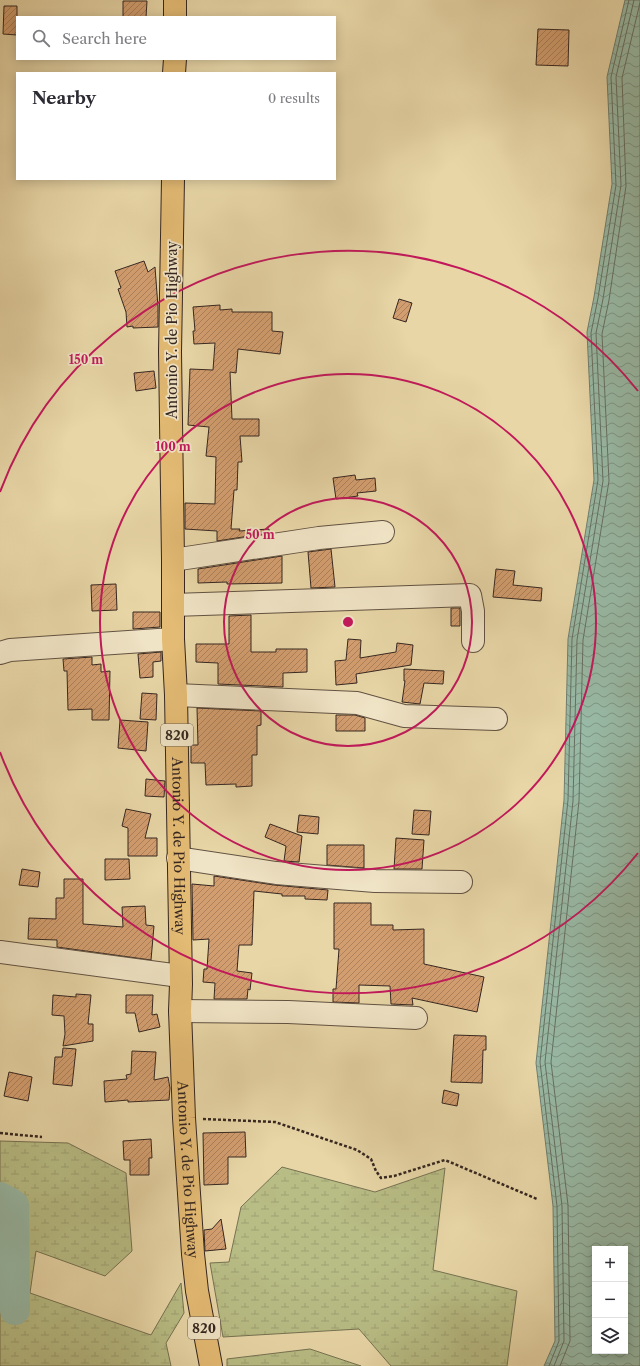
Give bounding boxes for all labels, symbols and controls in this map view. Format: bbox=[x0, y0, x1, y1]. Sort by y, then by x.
search box bbox=[16, 16, 336, 60]
icon: search bbox=[30, 27, 52, 49]
text: Search here bbox=[62, 29, 147, 48]
text: Nearby bbox=[32, 88, 96, 108]
text: 0 results bbox=[268, 90, 320, 106]
street label: Antonio Y. de Pio Highway bbox=[163, 241, 181, 420]
text: 150 m bbox=[69, 352, 103, 367]
text: 100 m bbox=[155, 439, 191, 454]
text: 50 m bbox=[245, 527, 275, 542]
centre of rings bbox=[341, 615, 355, 629]
road number: 820 bbox=[161, 724, 193, 746]
street label: Antonio Y. de Pio Highway bbox=[168, 756, 189, 935]
street label: Antonio Y. de Pio Highway bbox=[174, 1079, 202, 1260]
map controls bbox=[592, 1246, 628, 1354]
button: + bbox=[592, 1246, 628, 1282]
button: − bbox=[592, 1282, 628, 1318]
road number: 820 bbox=[188, 1317, 220, 1339]
button: layers bbox=[592, 1318, 628, 1354]

